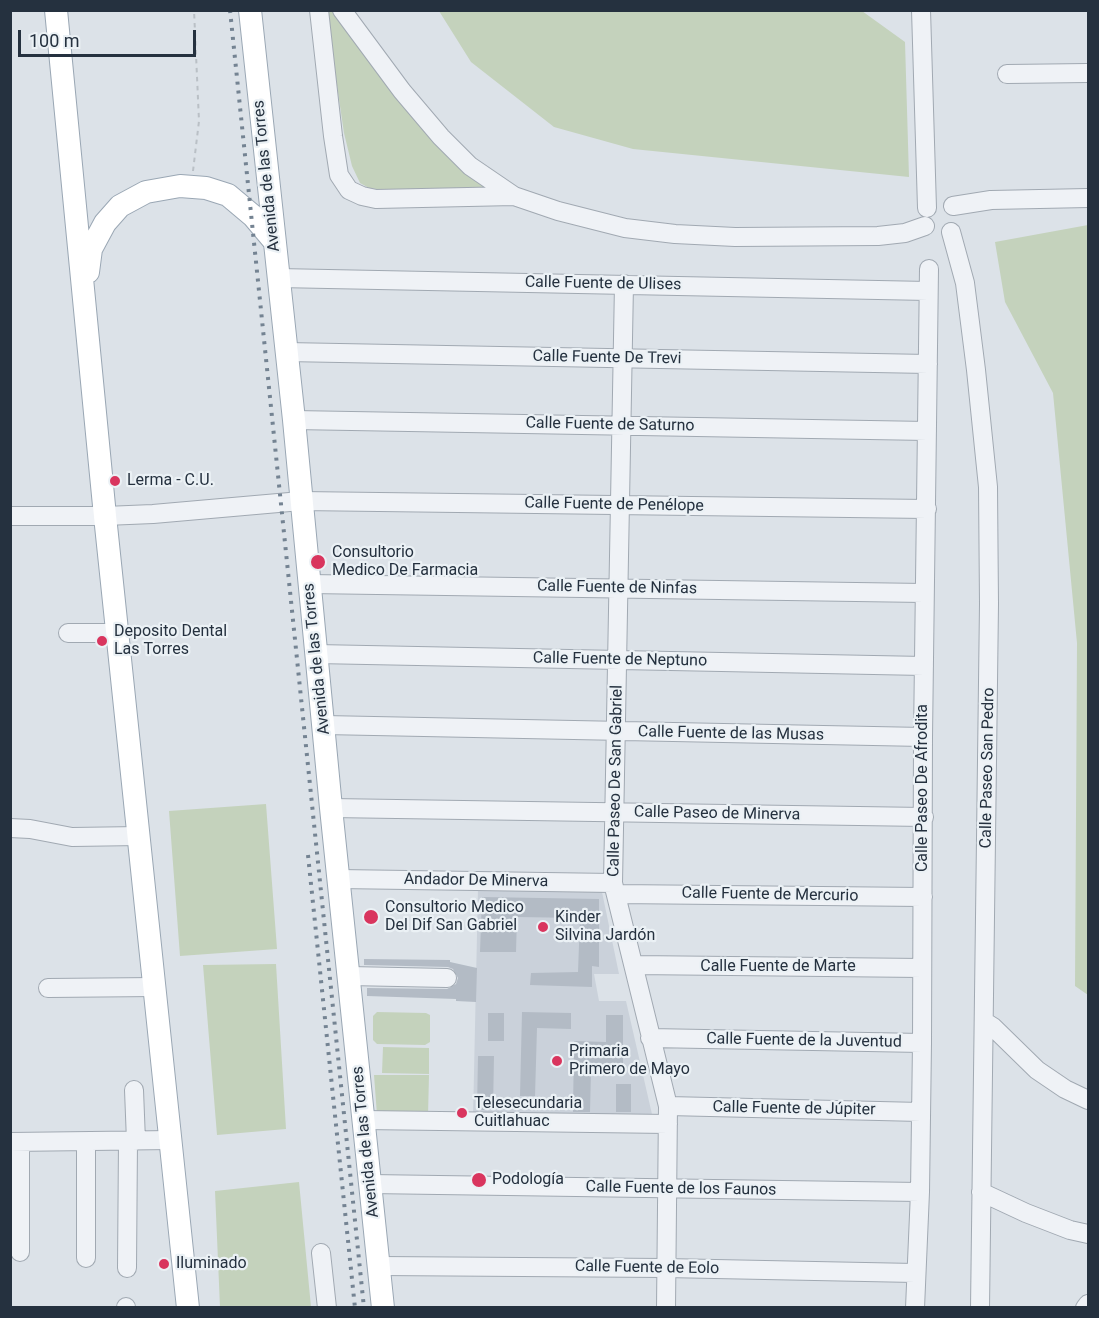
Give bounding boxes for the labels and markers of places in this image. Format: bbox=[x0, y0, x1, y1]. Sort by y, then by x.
place label: Lerma - C.U. bbox=[127, 471, 214, 491]
marker: Lerma - C.U. bbox=[108, 474, 122, 488]
place label: Consultorio Medico De Farmacia bbox=[332, 543, 478, 581]
marker: Consultorio Medico De Farmacia bbox=[309, 553, 327, 571]
place label: Deposito Dental Las Torres bbox=[114, 622, 227, 660]
marker: Deposito Dental Las Torres bbox=[95, 634, 109, 648]
place label: Consultorio Medico Del Dif San Gabriel bbox=[385, 898, 524, 936]
marker: Consultorio Medico Del Dif San Gabriel bbox=[362, 908, 380, 926]
place label: Kinder Silvina Jardón bbox=[555, 908, 655, 946]
marker: Kinder Silvina Jardón bbox=[536, 920, 550, 934]
place label: Primaria Primero de Mayo bbox=[569, 1042, 690, 1080]
marker: Primaria Primero de Mayo bbox=[550, 1054, 564, 1068]
place label: Telesecundaria Cuitlahuac bbox=[474, 1094, 582, 1132]
marker: Telesecundaria Cuitlahuac bbox=[455, 1106, 469, 1120]
place label: Podología bbox=[492, 1170, 564, 1190]
marker: Podología bbox=[470, 1171, 488, 1189]
place label: Iluminado bbox=[176, 1254, 247, 1274]
marker: Iluminado bbox=[157, 1257, 171, 1271]

